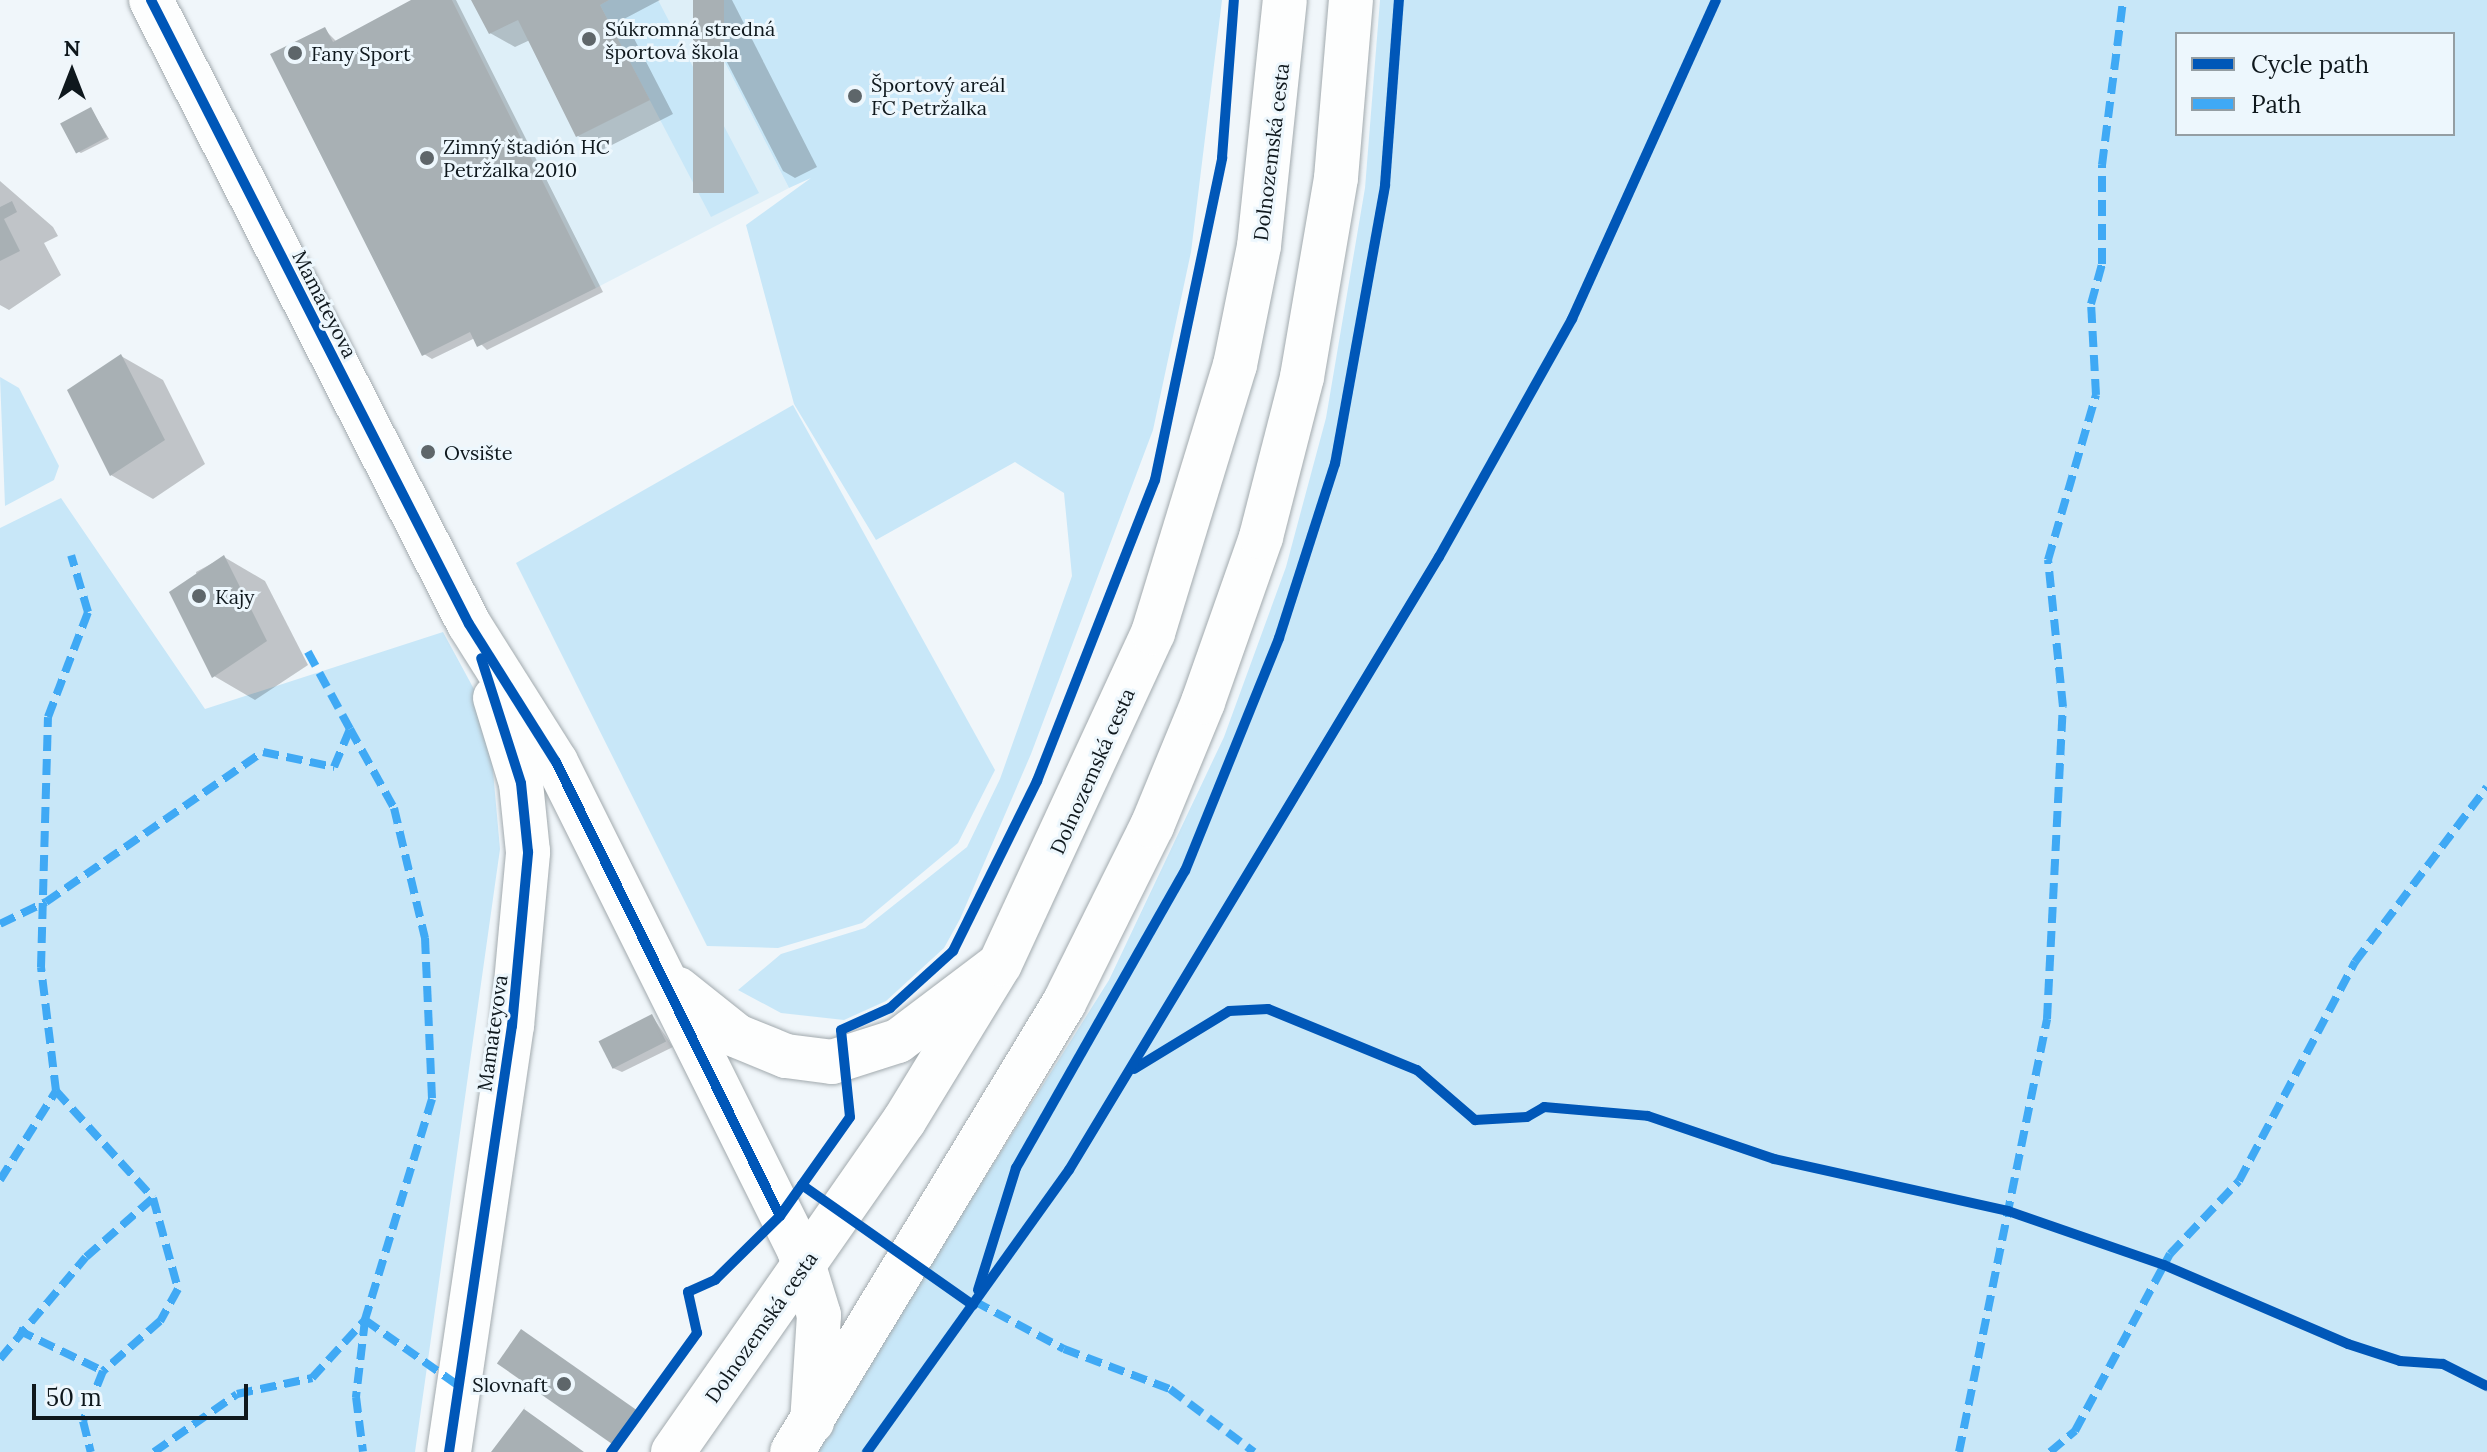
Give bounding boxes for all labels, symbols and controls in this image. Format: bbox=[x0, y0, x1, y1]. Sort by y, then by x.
place label: Súkromná stredná športová škola bbox=[605, 16, 775, 63]
marker: Súkromná stredná športová škola bbox=[580, 30, 598, 48]
north arrow bbox=[32, 32, 112, 112]
legend bbox=[2175, 32, 2455, 136]
text: N bbox=[63, 34, 81, 62]
place label: Fany Sport bbox=[311, 41, 411, 65]
marker: Fany Sport bbox=[286, 44, 304, 62]
text: Cycle path bbox=[2251, 49, 2369, 80]
street label: Dolnozemská cesta bbox=[1248, 62, 1294, 242]
place label: Športový areál FC Petržalka bbox=[871, 72, 1005, 119]
marker: Športový areál FC Petržalka bbox=[846, 87, 864, 105]
text: Path bbox=[2251, 89, 2301, 120]
place label: Zimný štadión HC Petržalka 2010 bbox=[443, 134, 610, 181]
marker: Zimný štadión HC Petržalka 2010 bbox=[418, 149, 436, 167]
street label: Mamateyova bbox=[288, 246, 362, 362]
place label: Ovsište bbox=[444, 440, 513, 464]
marker: Ovsište bbox=[419, 443, 437, 461]
place label: Kajy bbox=[215, 584, 255, 608]
marker: Kajy bbox=[190, 587, 208, 605]
street label: Dolnozemská cesta bbox=[1045, 684, 1139, 858]
street label: Mamateyova bbox=[472, 973, 512, 1093]
street label: Dolnozemská cesta bbox=[700, 1247, 822, 1407]
scale bar bbox=[36, 1368, 252, 1418]
place label: Slovnaft bbox=[472, 1372, 548, 1396]
marker: Slovnaft bbox=[555, 1375, 573, 1393]
text: 50 m bbox=[46, 1382, 102, 1413]

